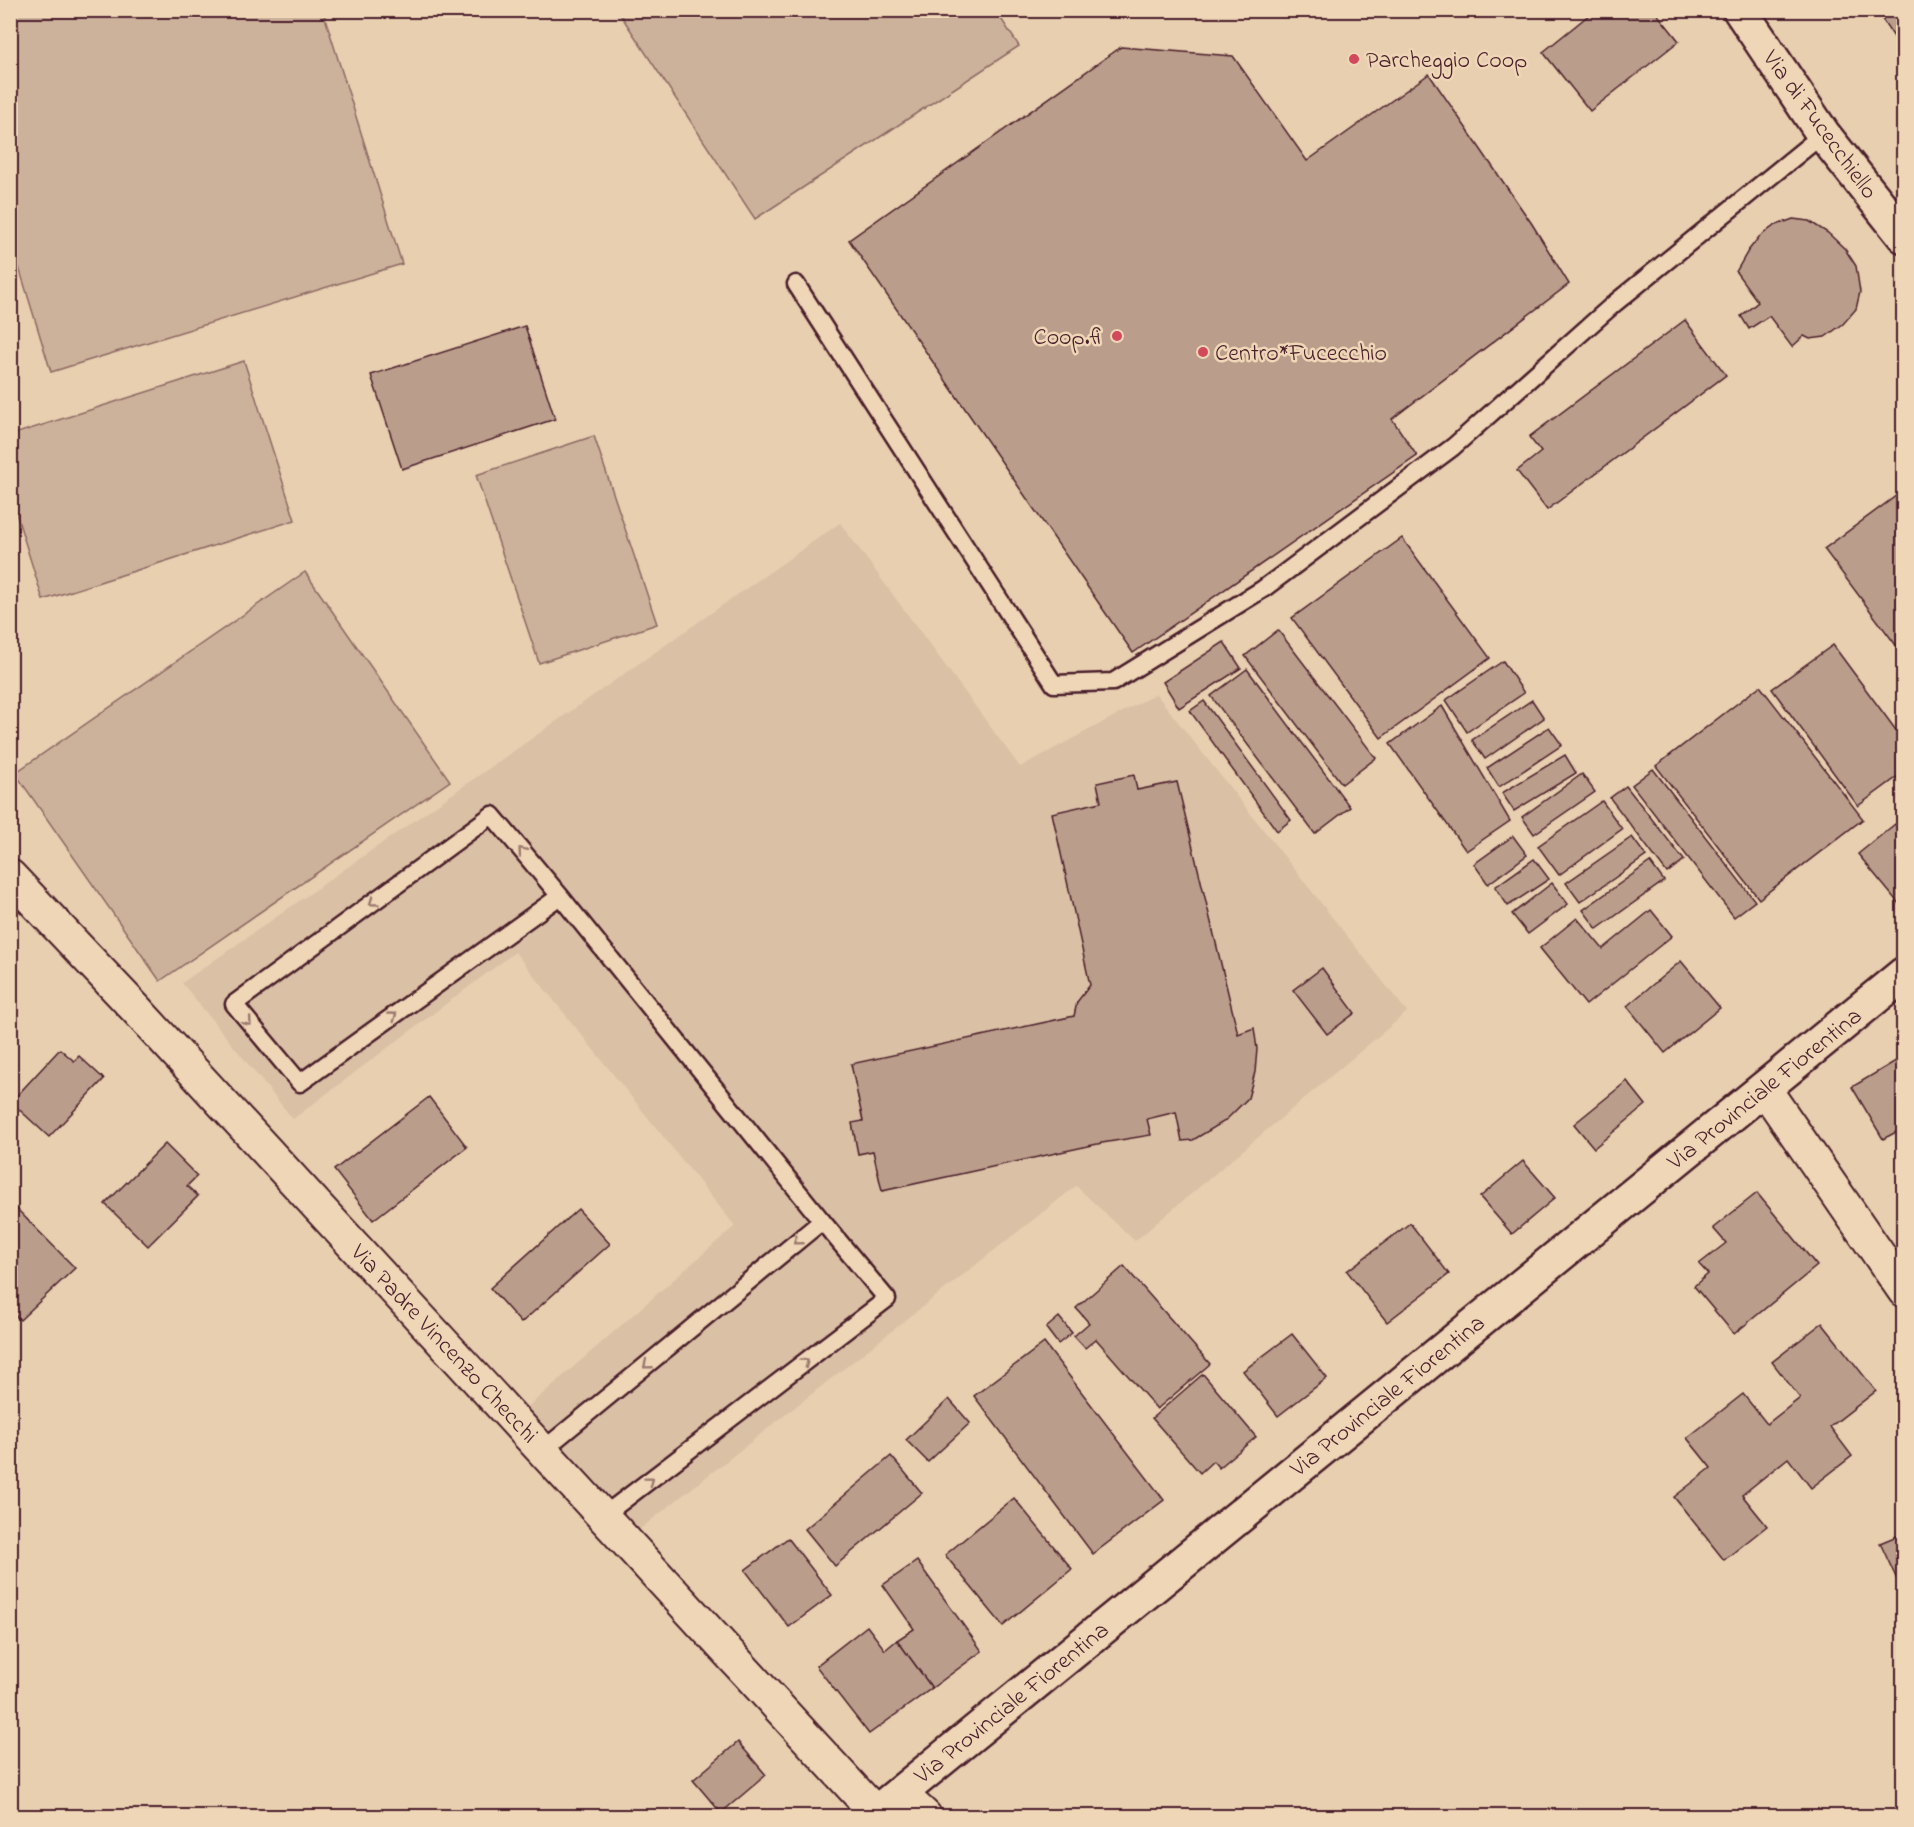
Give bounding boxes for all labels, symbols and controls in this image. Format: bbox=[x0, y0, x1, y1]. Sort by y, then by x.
street label: Via di Fucecchiello bbox=[1752, 43, 1885, 207]
place label: Parcheggio Coop bbox=[1366, 44, 1527, 79]
marker: Parcheggio Coop bbox=[1347, 52, 1361, 66]
place label: Coop.fi bbox=[1033, 321, 1105, 356]
marker: Coop.fi bbox=[1110, 329, 1124, 343]
place label: Centro*Fucecchio bbox=[1215, 337, 1387, 372]
marker: Centro*Fucecchio bbox=[1196, 345, 1210, 359]
one-way arrow bbox=[519, 847, 530, 858]
one-way arrow bbox=[368, 895, 379, 906]
street label: Via Provinciale Fiorentina bbox=[1660, 1000, 1871, 1180]
one-way arrow bbox=[387, 1012, 398, 1023]
one-way arrow bbox=[241, 1015, 252, 1026]
one-way arrow bbox=[793, 1234, 804, 1245]
street label: Via Padre Vincenzo Checchi bbox=[340, 1236, 545, 1452]
street label: Via Provinciale Fiorentina bbox=[1283, 1307, 1494, 1487]
one-way arrow bbox=[643, 1358, 654, 1369]
one-way arrow bbox=[798, 1359, 809, 1370]
one-way arrow bbox=[643, 1477, 654, 1488]
street label: Via Provinciale Fiorentina bbox=[907, 1614, 1118, 1794]

